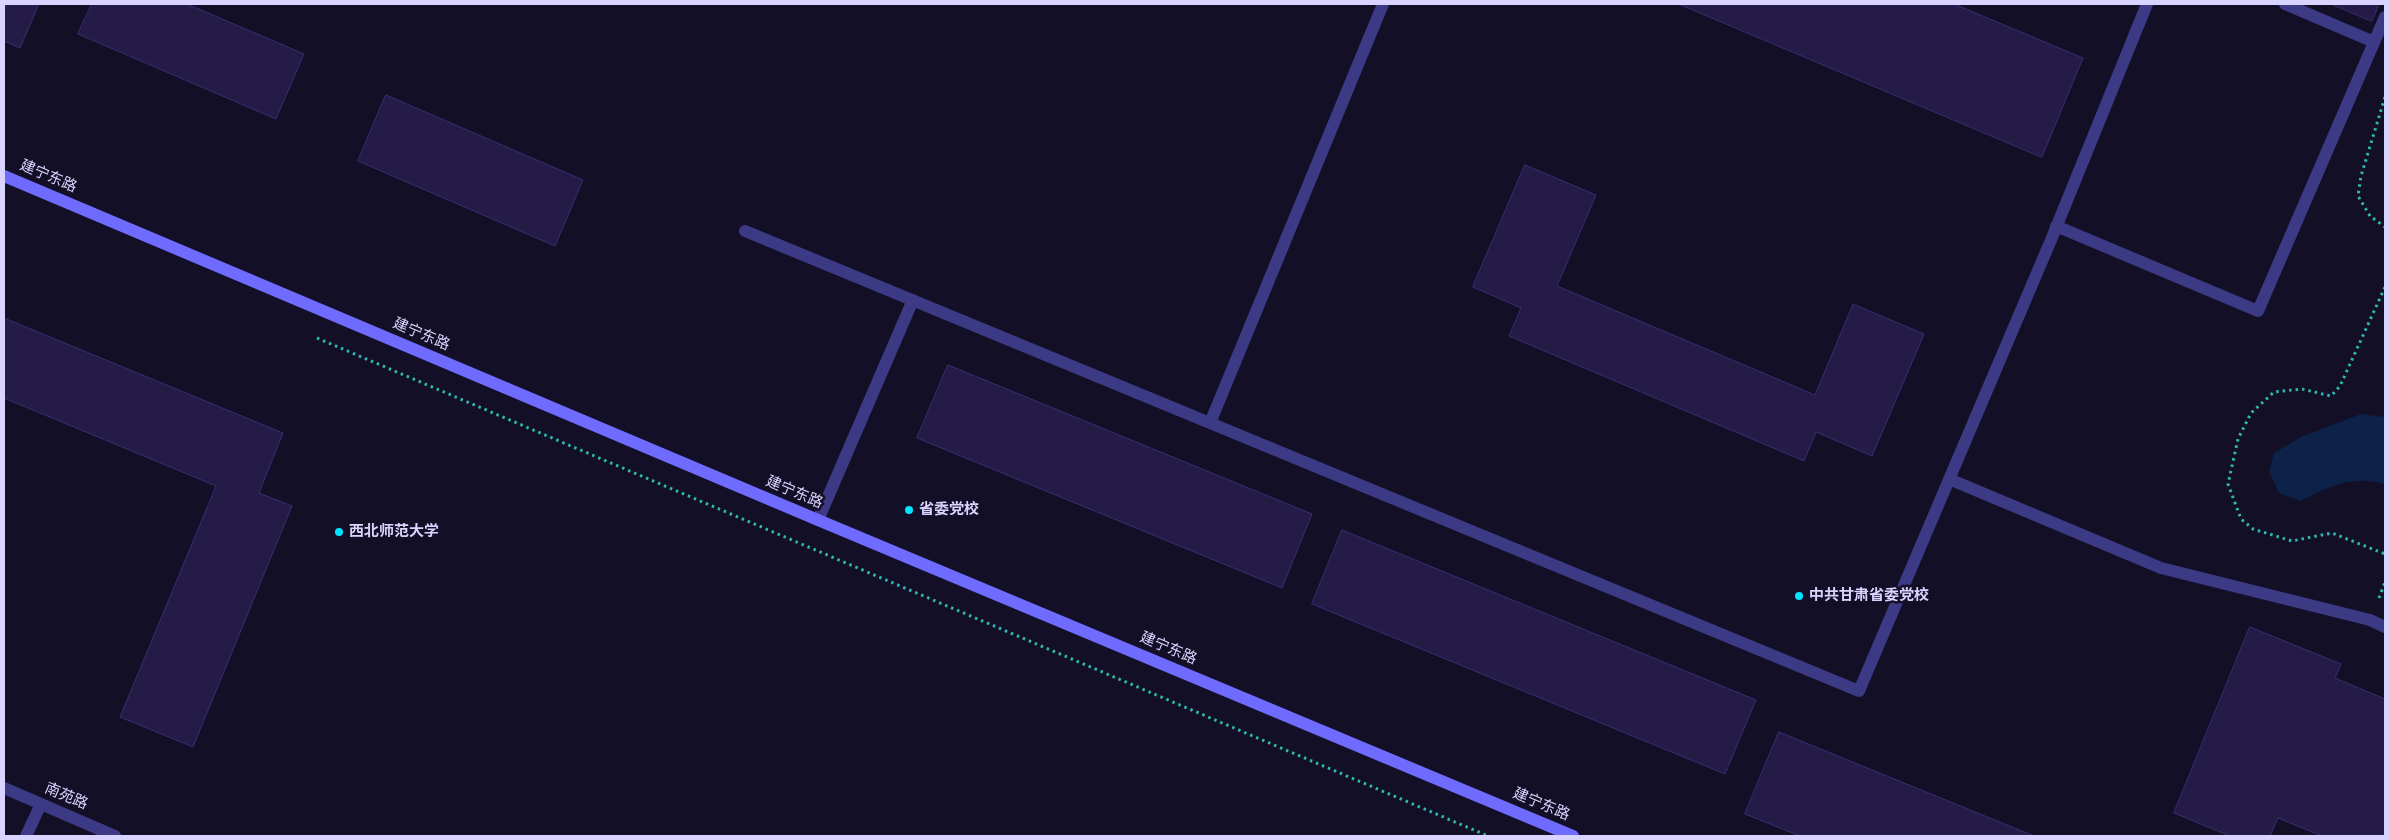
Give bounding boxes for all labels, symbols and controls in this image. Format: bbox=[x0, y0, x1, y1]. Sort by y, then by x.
street label: 建宁东路 bbox=[17, 157, 79, 197]
street label: 建宁东路 bbox=[390, 315, 452, 355]
street label: 建宁东路 bbox=[763, 473, 825, 513]
place label: 省委党校 bbox=[919, 501, 979, 519]
marker: 省委党校 bbox=[903, 504, 915, 516]
place label: 西北师范大学 bbox=[349, 523, 439, 541]
marker: 西北师范大学 bbox=[333, 526, 345, 538]
place label: 中共甘肃省委党校 bbox=[1809, 587, 1929, 605]
marker: 中共甘肃省委党校 bbox=[1793, 590, 1805, 602]
street label: 建宁东路 bbox=[1137, 629, 1199, 669]
street label: 南苑路 bbox=[42, 780, 90, 814]
street label: 建宁东路 bbox=[1510, 785, 1572, 825]

